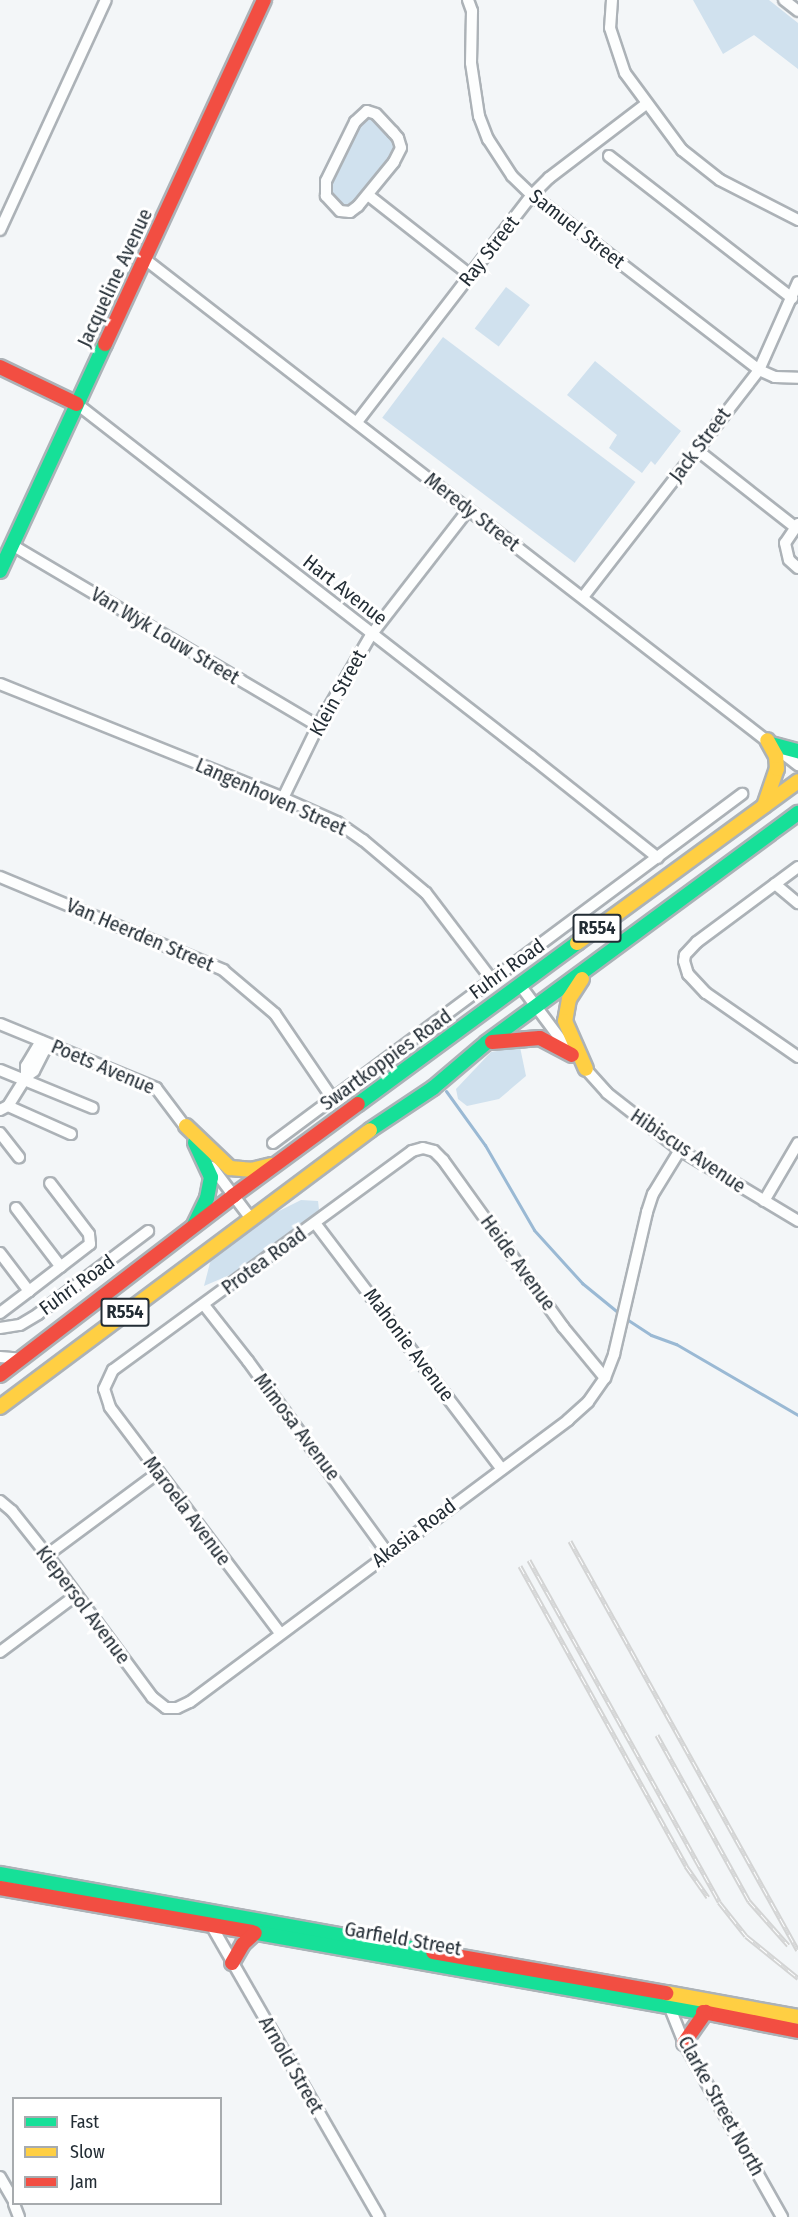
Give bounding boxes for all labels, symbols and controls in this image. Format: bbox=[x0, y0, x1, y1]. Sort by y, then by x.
street label: Samuel Street bbox=[524, 184, 630, 274]
street label: Jacqueline Avenue bbox=[72, 205, 158, 351]
street label: Ray Street bbox=[454, 211, 524, 291]
street label: Jack Street bbox=[664, 403, 736, 487]
street label: Meredy Street bbox=[420, 467, 524, 557]
street label: Hart Avenue bbox=[298, 550, 392, 630]
street label: Van Wyk Louw Street bbox=[87, 582, 243, 690]
street label: Klein Street bbox=[304, 646, 372, 740]
street label: Langenhoven Street bbox=[192, 753, 350, 841]
street label: Van Heerden Street bbox=[63, 893, 217, 977]
road number: R554 bbox=[572, 913, 622, 943]
street label: Fuhri Road bbox=[465, 934, 549, 1004]
street label: Swartkoppies Road bbox=[316, 1004, 456, 1116]
street label: Poets Avenue bbox=[48, 1034, 158, 1100]
street label: Hibiscus Avenue bbox=[626, 1104, 750, 1198]
street label: Heide Avenue bbox=[475, 1210, 561, 1316]
street label: Protea Road bbox=[217, 1222, 311, 1300]
street label: Fuhri Road bbox=[35, 1250, 119, 1320]
street label: Mahonie Avenue bbox=[359, 1284, 459, 1406]
road number: R554 bbox=[100, 1297, 150, 1327]
street label: Mimosa Avenue bbox=[249, 1369, 345, 1485]
street label: Maroela Avenue bbox=[138, 1452, 236, 1570]
street label: Akasia Road bbox=[367, 1494, 461, 1572]
street label: Kiepersol Avenue bbox=[31, 1541, 135, 1669]
street label: Garfield Street bbox=[343, 1917, 463, 1961]
street label: Arnold Street bbox=[254, 2012, 328, 2118]
street label: Clarke Street North bbox=[673, 2032, 769, 2180]
legend bbox=[12, 2097, 222, 2205]
text: Fast bbox=[70, 2111, 99, 2133]
text: Slow bbox=[70, 2141, 105, 2163]
text: Jam bbox=[70, 2171, 98, 2193]

